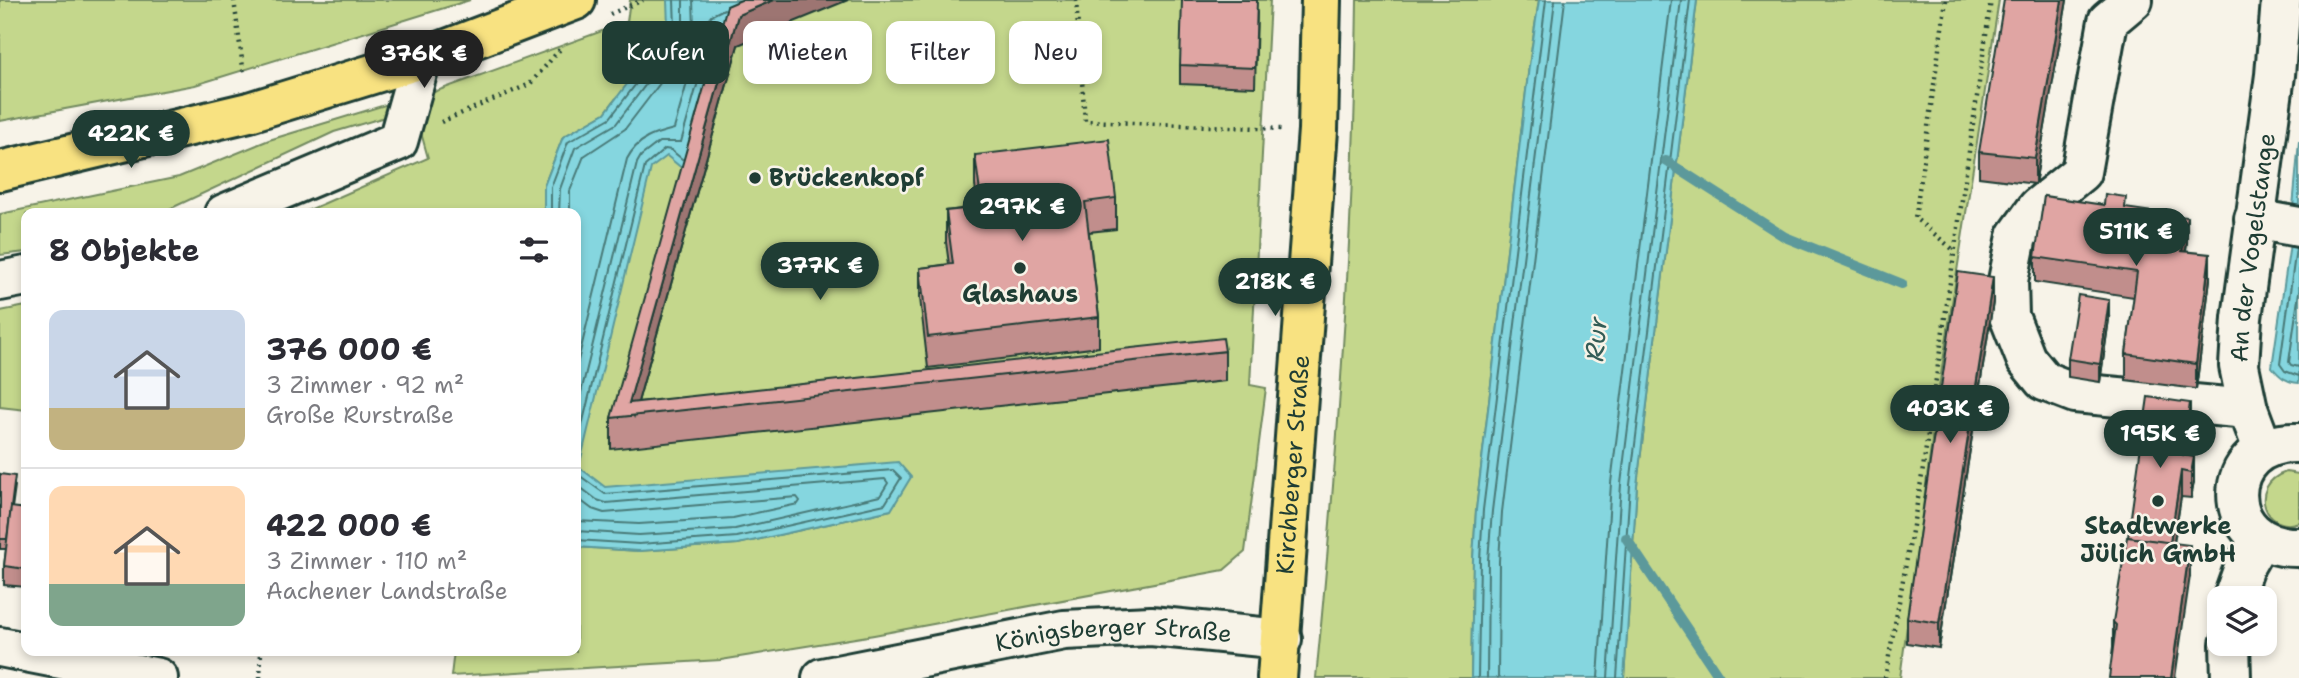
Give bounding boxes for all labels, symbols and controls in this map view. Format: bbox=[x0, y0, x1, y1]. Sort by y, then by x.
chip: Kaufen bbox=[602, 21, 729, 84]
chip: Mieten bbox=[743, 21, 872, 84]
chip: Filter bbox=[886, 21, 995, 84]
chip: Neu bbox=[1009, 21, 1102, 84]
pin: 376K € bbox=[367, 31, 481, 90]
text: 376K € bbox=[381, 38, 467, 68]
pin: 422K € bbox=[74, 110, 188, 170]
text: 422K € bbox=[88, 118, 174, 148]
street label: An der Vogelstange bbox=[2223, 131, 2283, 363]
place label: Brückenkopf bbox=[769, 162, 925, 194]
marker: Brückenkopf bbox=[747, 170, 763, 186]
pin: 297K € bbox=[965, 184, 1079, 243]
text: 297K € bbox=[979, 191, 1065, 221]
pin: 511K € bbox=[2079, 208, 2193, 268]
text: 511K € bbox=[2099, 216, 2173, 246]
text: 8 Objekte bbox=[49, 230, 199, 271]
icon: filters bbox=[515, 231, 553, 269]
pin: 377K € bbox=[763, 243, 877, 302]
text: 377K € bbox=[777, 250, 863, 280]
pin: 218K € bbox=[1218, 258, 1332, 318]
marker: Glashaus bbox=[1012, 260, 1028, 276]
text: 218K € bbox=[1234, 266, 1316, 296]
place label: Glashaus bbox=[962, 278, 1078, 310]
water label: Rur bbox=[1576, 314, 1615, 363]
text: 376 000 € bbox=[266, 329, 432, 370]
icon: home bbox=[105, 338, 189, 422]
street label: Kirchberger Straße bbox=[1269, 354, 1317, 576]
text: 3 Zimmer · 92 m² bbox=[266, 370, 464, 400]
pin: 403K € bbox=[1893, 386, 2007, 445]
text: 403K € bbox=[1906, 393, 1994, 423]
text: Große Rurstraße bbox=[266, 400, 454, 430]
pin: 195K € bbox=[2103, 410, 2217, 470]
text: 195K € bbox=[2120, 418, 2200, 448]
marker: Stadtwerke Jülich GmbH bbox=[2150, 493, 2166, 509]
text: 422 000 € bbox=[266, 505, 432, 546]
place label: Stadtwerke Jülich GmbH bbox=[2080, 510, 2236, 570]
icon: home bbox=[105, 514, 189, 598]
text: 3 Zimmer · 110 m² bbox=[266, 546, 467, 576]
text: Aachener Landstraße bbox=[266, 576, 508, 606]
map controls bbox=[2207, 586, 2277, 656]
button: layers bbox=[2207, 586, 2277, 656]
street label: Königsberger Straße bbox=[992, 610, 1233, 659]

